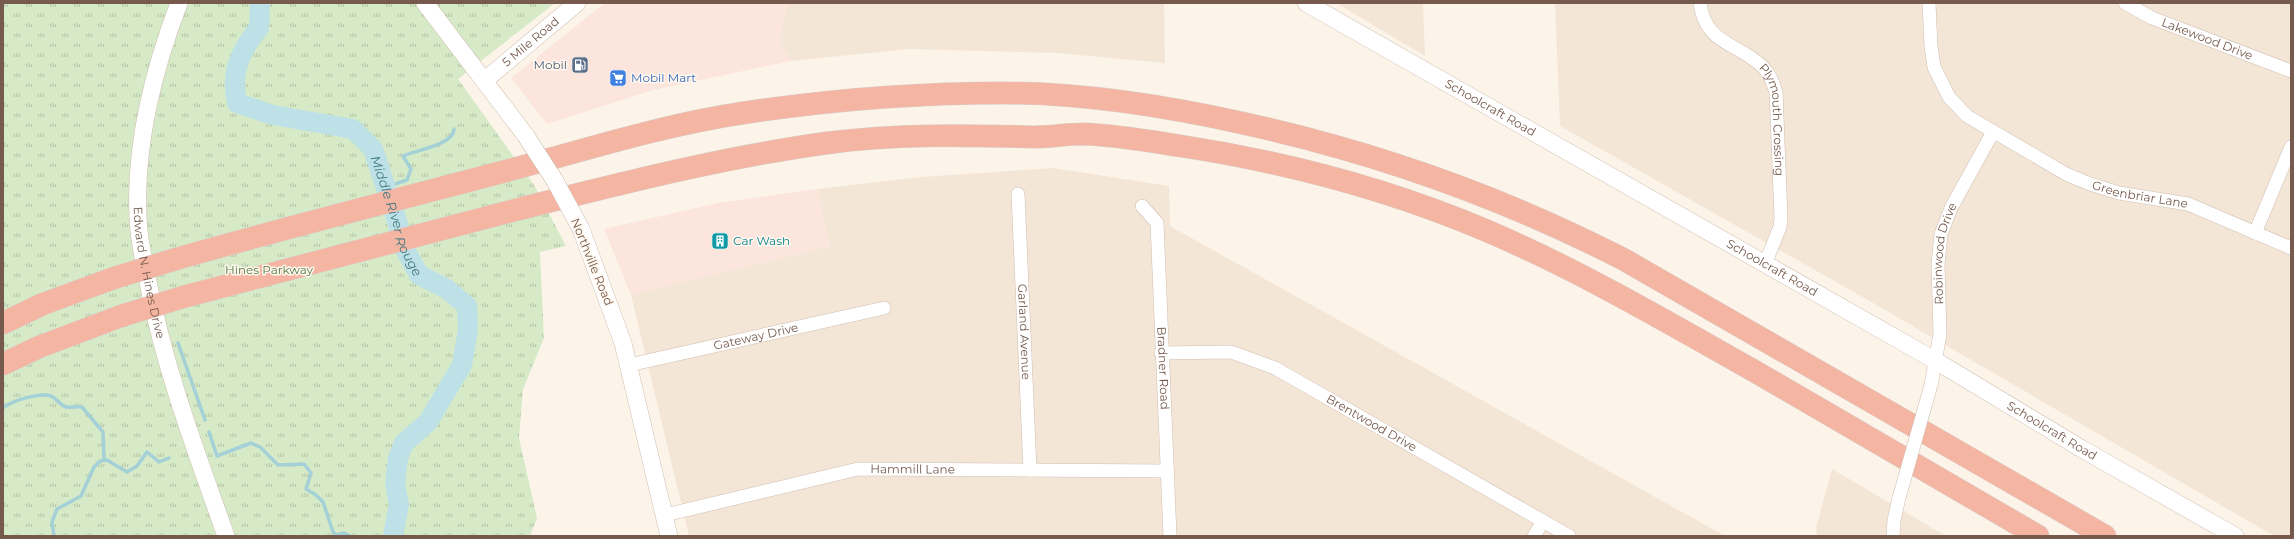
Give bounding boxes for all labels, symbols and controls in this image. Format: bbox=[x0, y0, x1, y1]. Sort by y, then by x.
street label: 5 Mile Road bbox=[499, 13, 562, 70]
street label: Lakewood Drive bbox=[2160, 14, 2255, 63]
fuel station icon: Mobil bbox=[570, 55, 590, 75]
place label: Mobil bbox=[533, 57, 567, 72]
street label: Plymouth Crossing bbox=[1756, 60, 1787, 176]
supermarket icon: Mobil Mart bbox=[608, 68, 628, 88]
place label: Mobil Mart bbox=[631, 70, 696, 85]
street label: Schoolcraft Road bbox=[1442, 76, 1539, 139]
water label: Middle River Rouge bbox=[368, 153, 426, 279]
street label: Greenbriar Lane bbox=[2090, 177, 2189, 211]
street label: Robinwood Drive bbox=[1930, 200, 1960, 305]
street label: Edward N. Hines Drive bbox=[131, 206, 169, 340]
street label: Northville Road bbox=[568, 216, 617, 308]
building icon: Car Wash bbox=[710, 231, 730, 251]
place label: Car Wash bbox=[733, 233, 790, 248]
street label: Schoolcraft Road bbox=[1724, 236, 1820, 299]
park label: Hines Parkway bbox=[225, 262, 314, 277]
street label: Garland Avenue bbox=[1015, 283, 1034, 380]
street label: Gateway Drive bbox=[712, 319, 800, 353]
street label: Bradner Road bbox=[1154, 326, 1173, 410]
street label: Brentwood Drive bbox=[1324, 391, 1420, 455]
street label: Schoolcraft Road bbox=[2005, 398, 2100, 463]
street label: Hammill Lane bbox=[870, 461, 955, 477]

